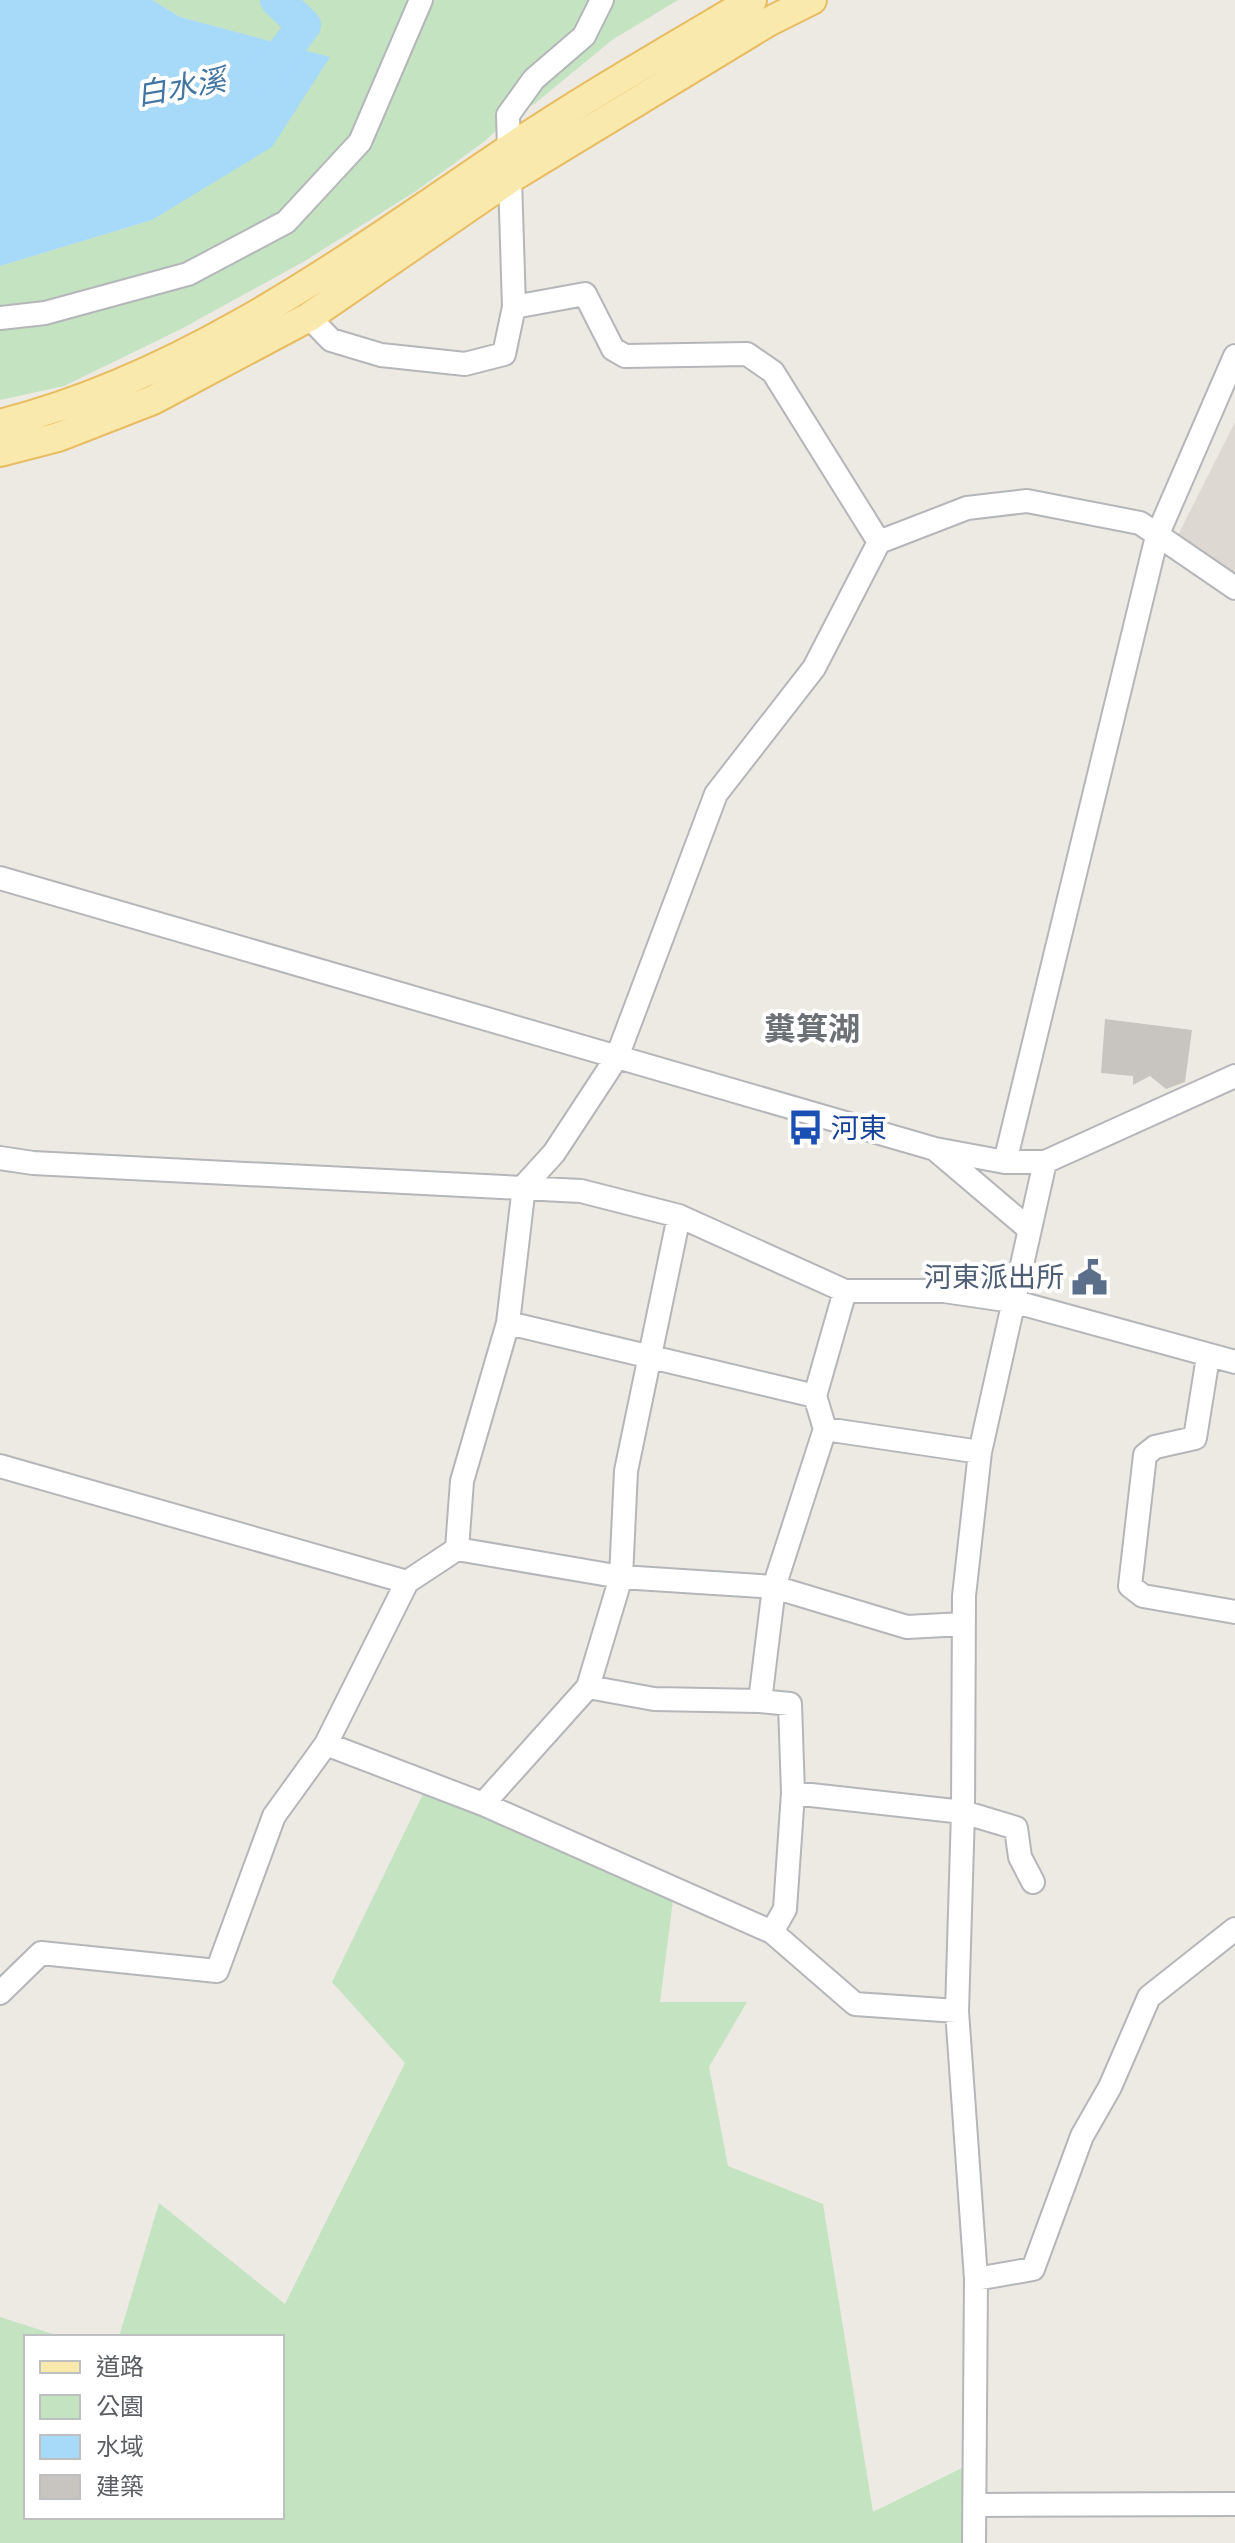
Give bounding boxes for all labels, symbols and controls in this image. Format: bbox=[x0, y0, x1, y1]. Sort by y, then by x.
water label: 白水溪 bbox=[134, 61, 232, 112]
district label: 糞箕湖 bbox=[764, 1010, 860, 1048]
bus stop icon: 河東 bbox=[786, 1109, 824, 1147]
place label: 河東 bbox=[831, 1112, 887, 1145]
public building icon: 河東派出所 bbox=[1071, 1258, 1109, 1296]
place label: 河東派出所 bbox=[924, 1261, 1064, 1294]
legend bbox=[24, 2335, 284, 2519]
text: 道路 bbox=[96, 2353, 144, 2381]
text: 公園 bbox=[96, 2393, 144, 2421]
text: 水域 bbox=[96, 2433, 144, 2461]
text: 建築 bbox=[96, 2473, 144, 2501]

